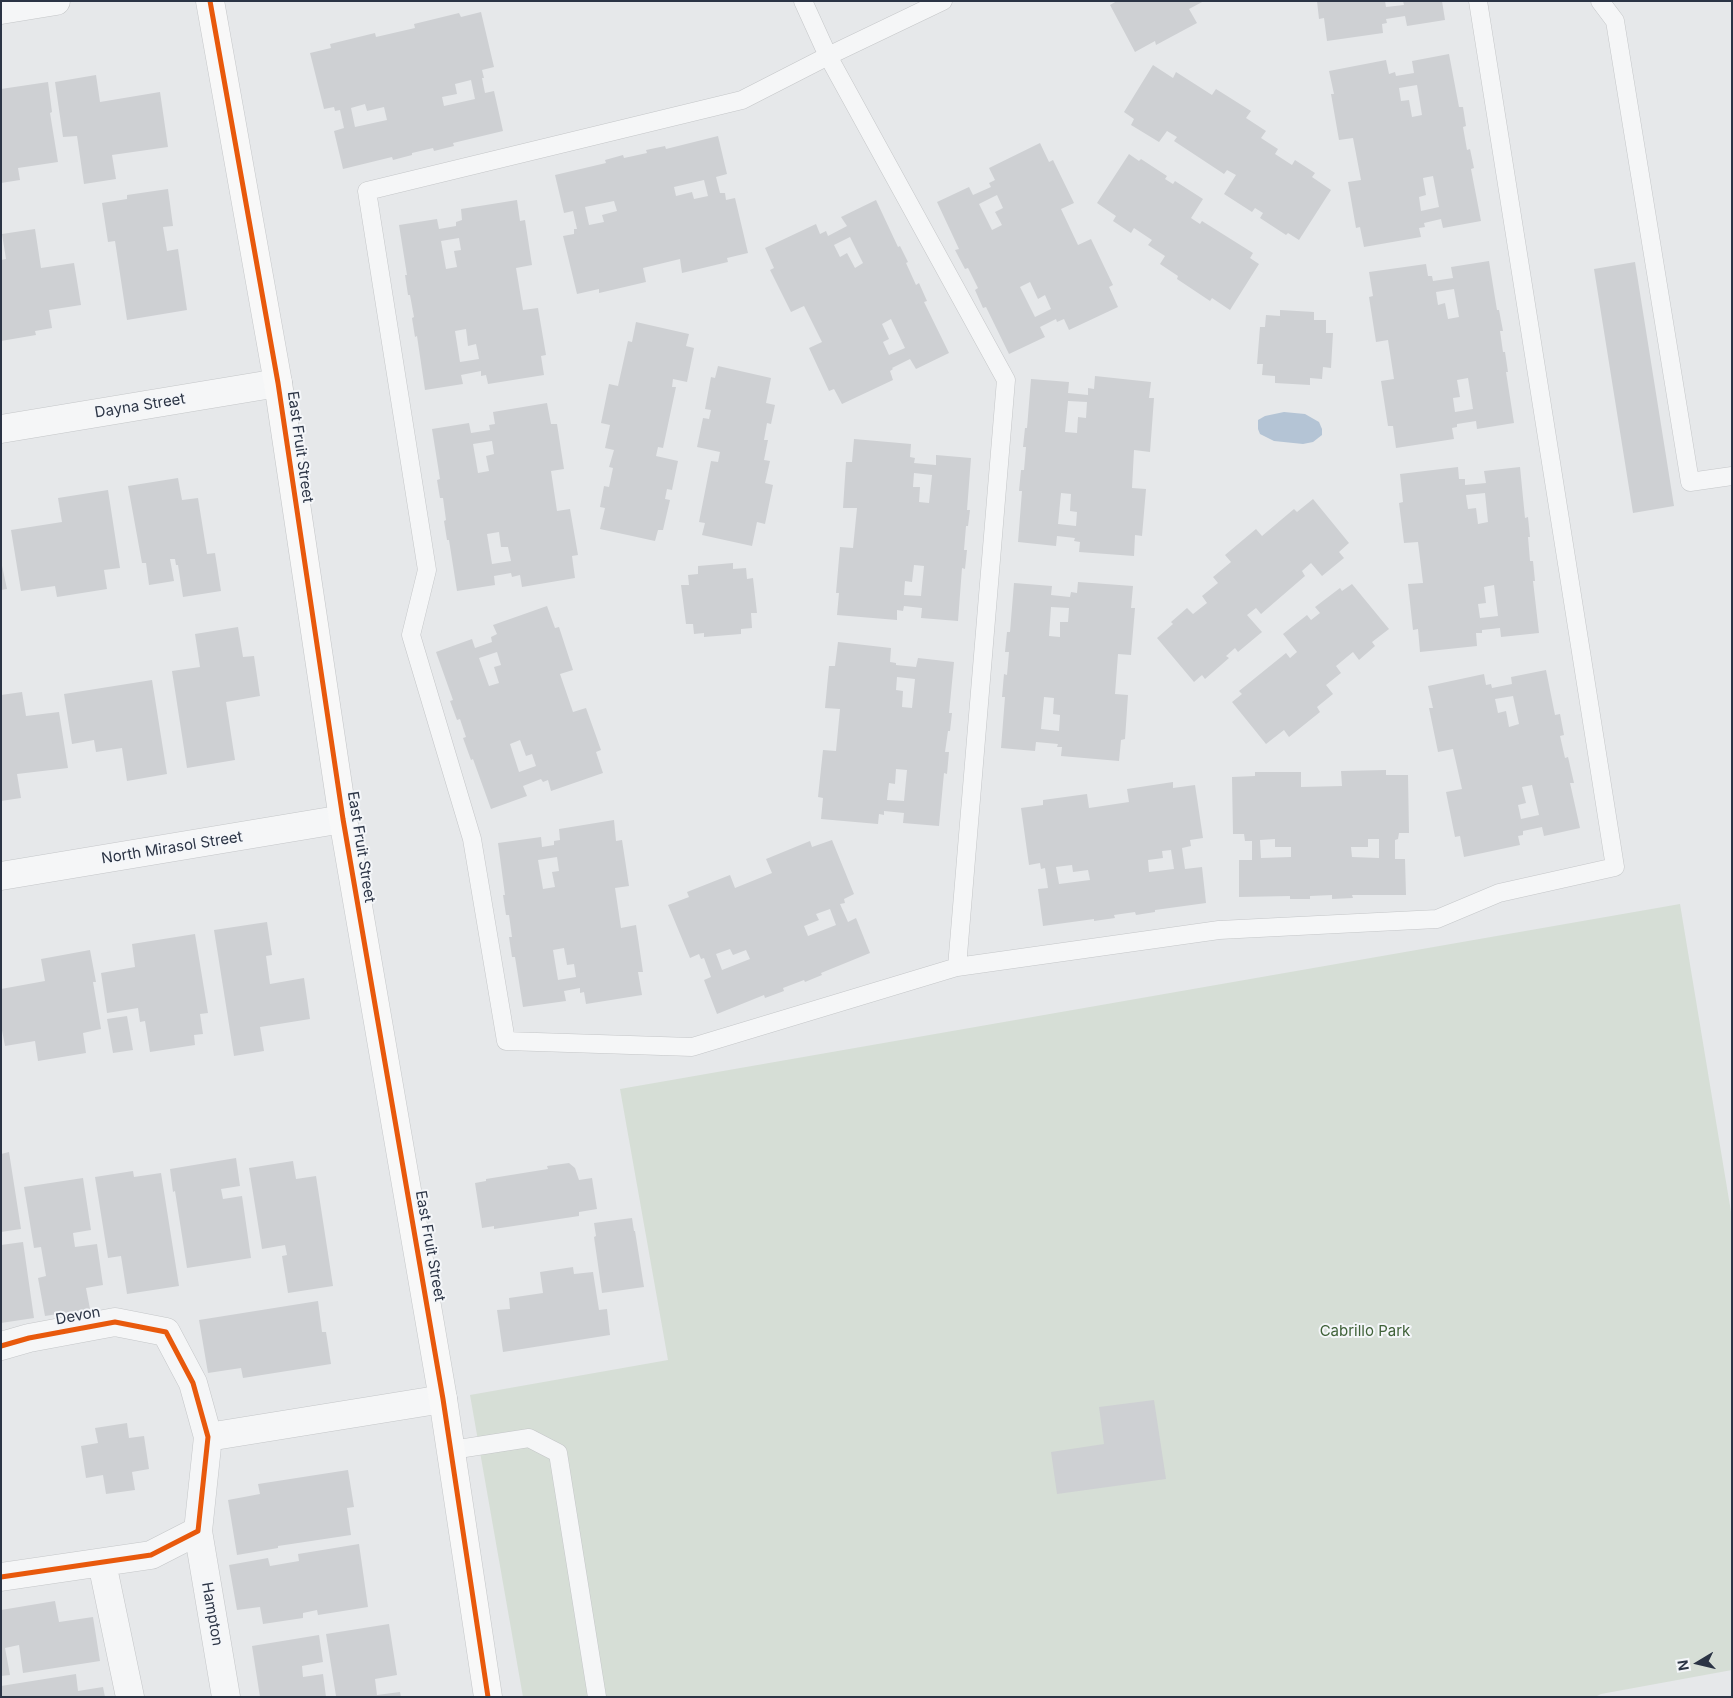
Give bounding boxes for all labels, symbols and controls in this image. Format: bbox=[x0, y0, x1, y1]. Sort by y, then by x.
street label: Dayna Street bbox=[94, 390, 186, 422]
street label: East Fruit Street bbox=[283, 390, 317, 504]
street label: East Fruit Street bbox=[343, 790, 379, 904]
street label: North Mirasol Street bbox=[100, 828, 244, 868]
street label: East Fruit Street bbox=[411, 1189, 449, 1303]
street label: Devon bbox=[54, 1303, 102, 1329]
park label: Cabrillo Park bbox=[1320, 1322, 1410, 1340]
street label: Hampton bbox=[198, 1581, 226, 1647]
north arrow bbox=[1673, 1638, 1723, 1688]
text: N bbox=[1673, 1659, 1692, 1672]

